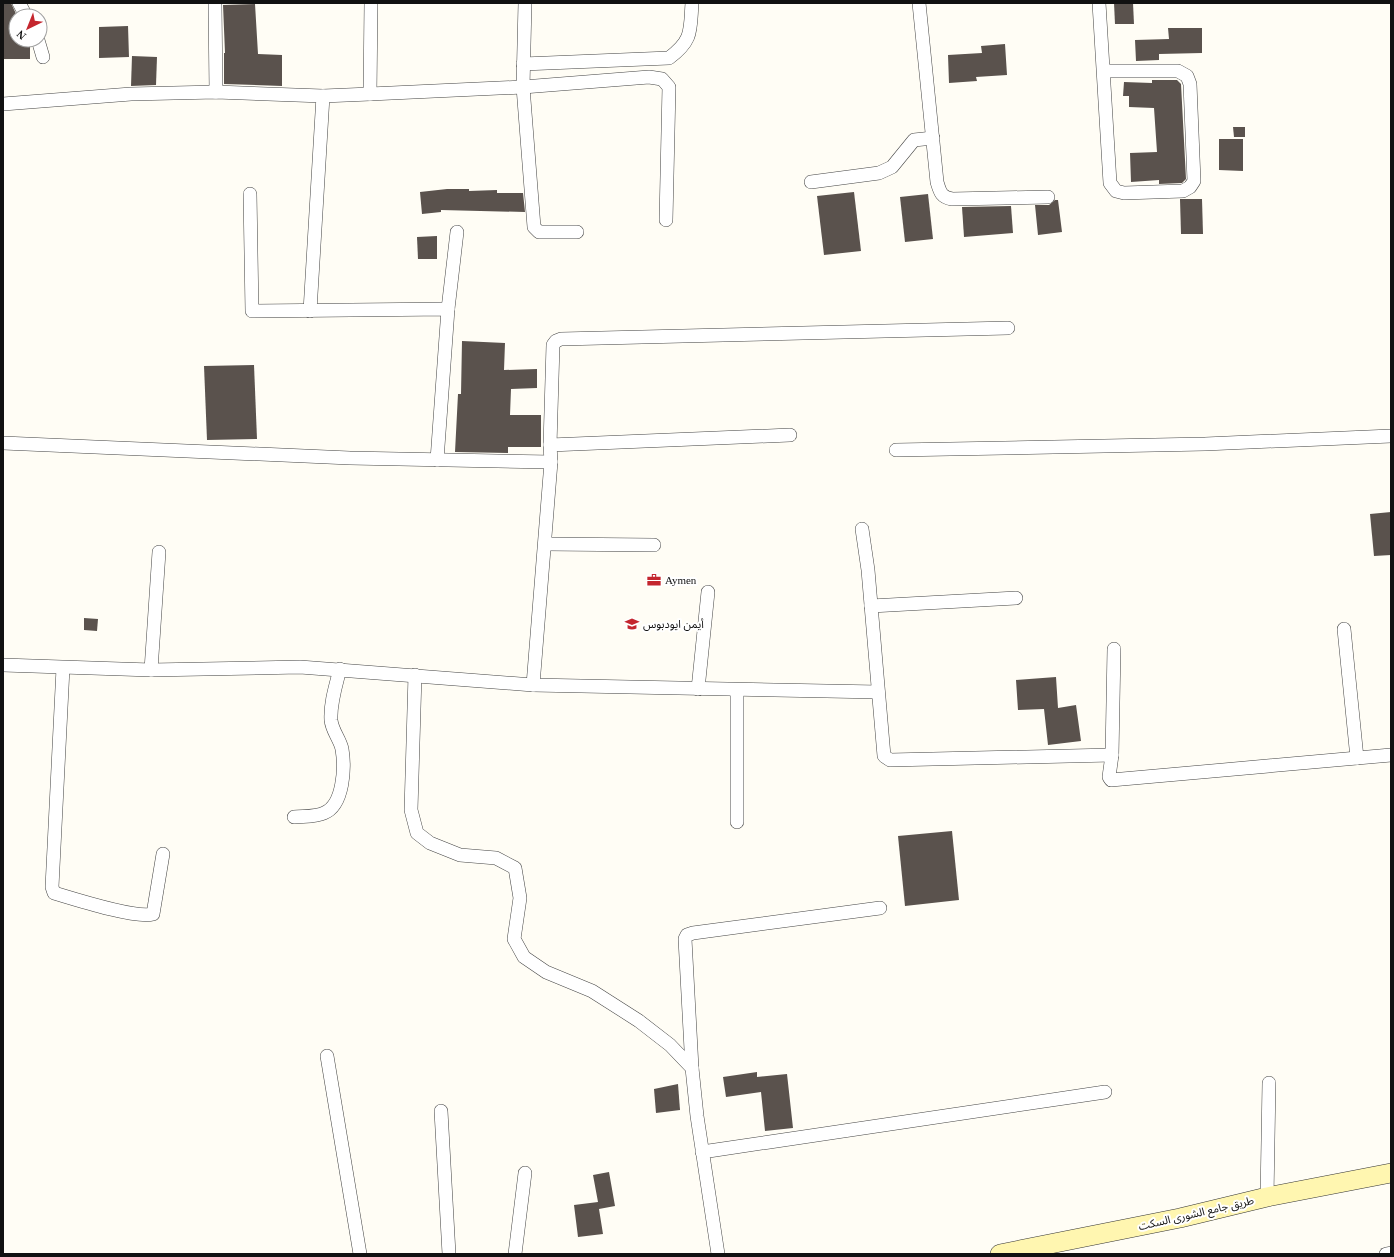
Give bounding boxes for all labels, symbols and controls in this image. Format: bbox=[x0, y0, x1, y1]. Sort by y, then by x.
north arrow bbox=[8, 8, 48, 48]
text: N bbox=[14, 28, 28, 42]
office icon: Aymen bbox=[646, 572, 662, 588]
place label: Aymen bbox=[665, 574, 697, 586]
school or university icon: أيمن ايودبوس bbox=[624, 616, 640, 632]
place label: أيمن ايودبوس bbox=[643, 618, 704, 631]
street label: طريق جامع الشورى السكت bbox=[1137, 1194, 1255, 1234]

